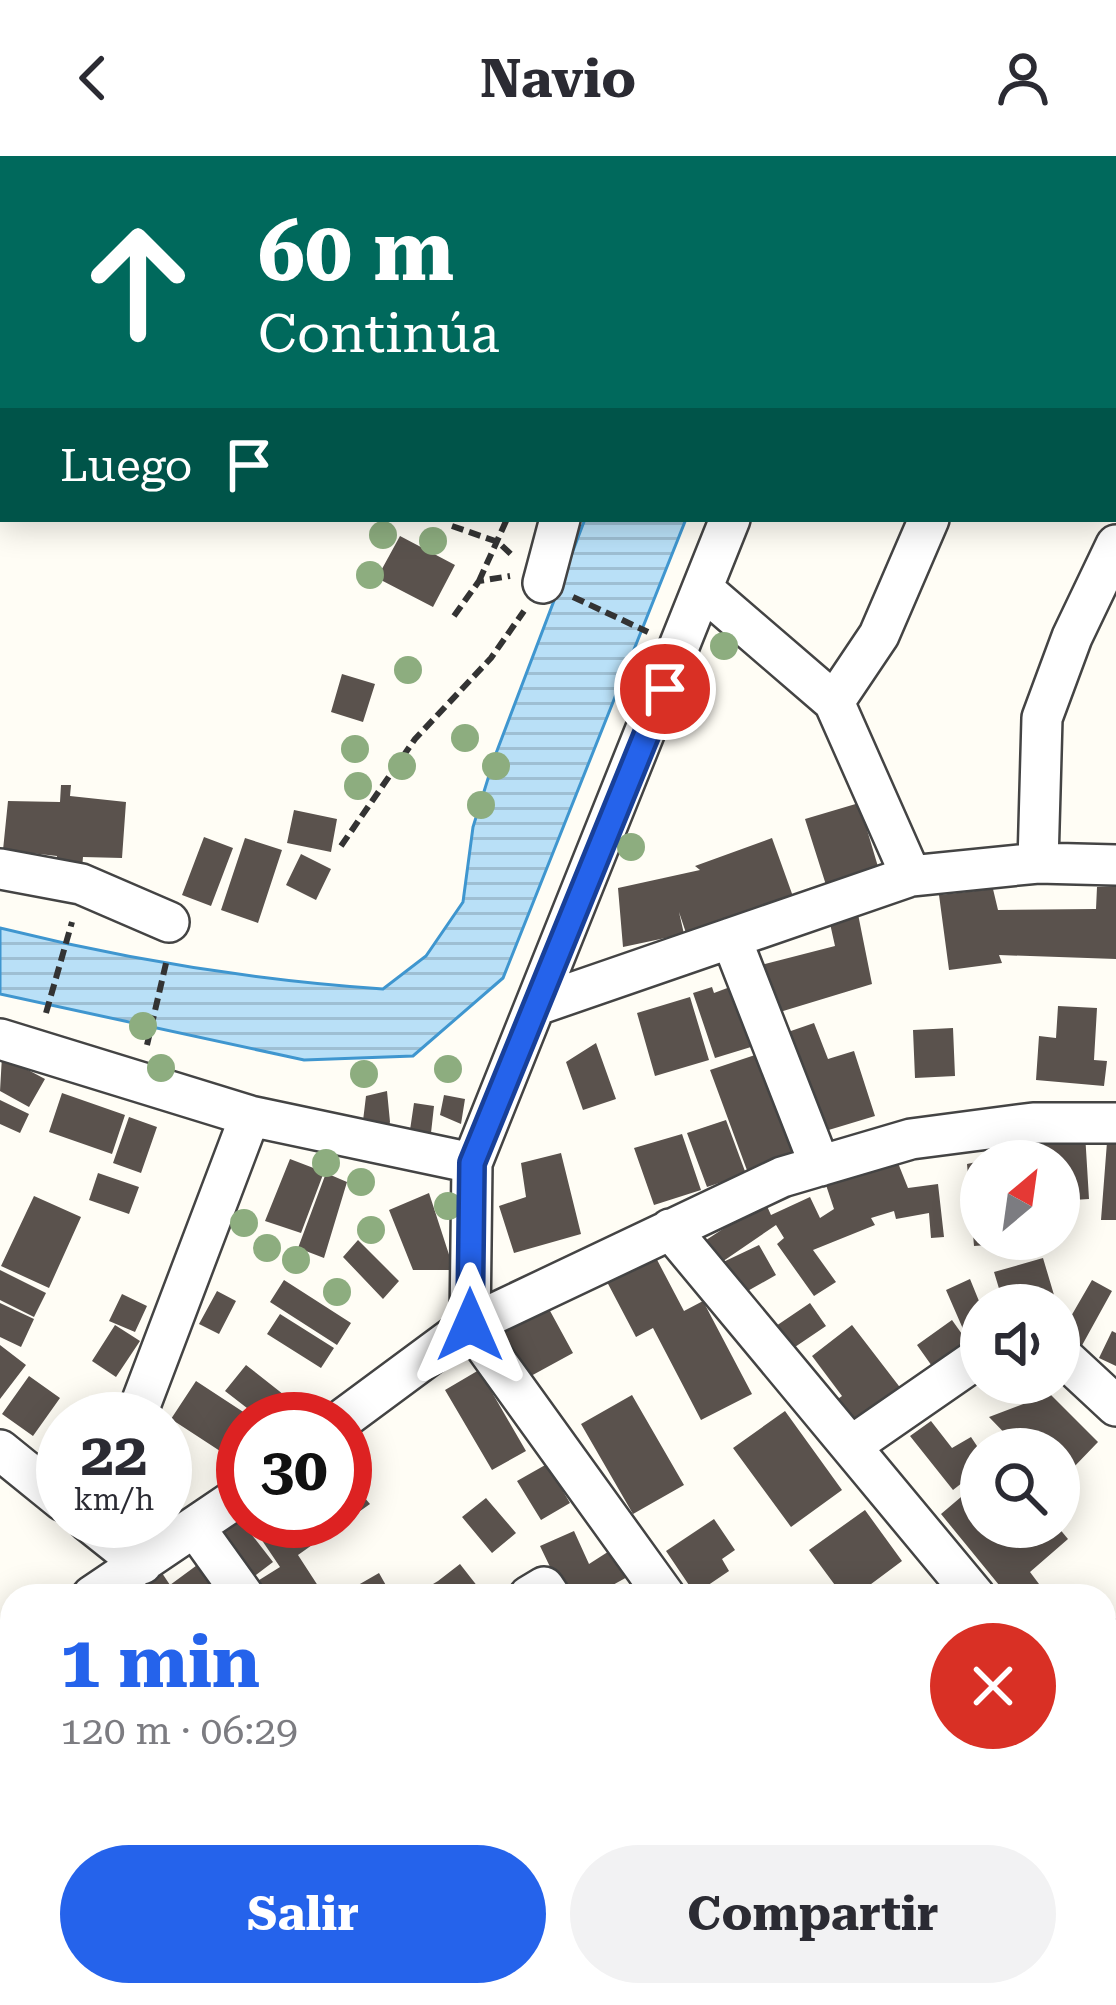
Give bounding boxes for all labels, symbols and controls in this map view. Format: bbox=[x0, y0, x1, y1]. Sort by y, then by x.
icon: back bbox=[60, 45, 126, 111]
icon: person bbox=[990, 45, 1056, 111]
text: Navio bbox=[480, 47, 636, 110]
text: 60 m bbox=[258, 202, 454, 300]
icon: ahead bbox=[60, 204, 216, 360]
text: Continúa bbox=[258, 302, 500, 365]
icon: arrive bbox=[216, 432, 282, 498]
text: Luego bbox=[60, 439, 192, 492]
pin bbox=[614, 638, 716, 740]
icon: arrive bbox=[632, 656, 698, 722]
north arrow bbox=[960, 1140, 1080, 1260]
map controls bbox=[960, 1140, 1080, 1548]
position arrow bbox=[407, 1262, 533, 1388]
button: sound bbox=[960, 1284, 1080, 1404]
speed limit sign: 30 bbox=[216, 1392, 372, 1548]
text: 22 bbox=[80, 1419, 148, 1490]
button: search bbox=[960, 1428, 1080, 1548]
text: km/h bbox=[74, 1482, 154, 1517]
text: 1 min bbox=[60, 1620, 260, 1705]
button: close bbox=[930, 1623, 1056, 1749]
text: 120 m · 06:29 bbox=[60, 1708, 298, 1754]
button: Salir bbox=[60, 1845, 546, 1983]
button: Compartir bbox=[570, 1845, 1056, 1983]

